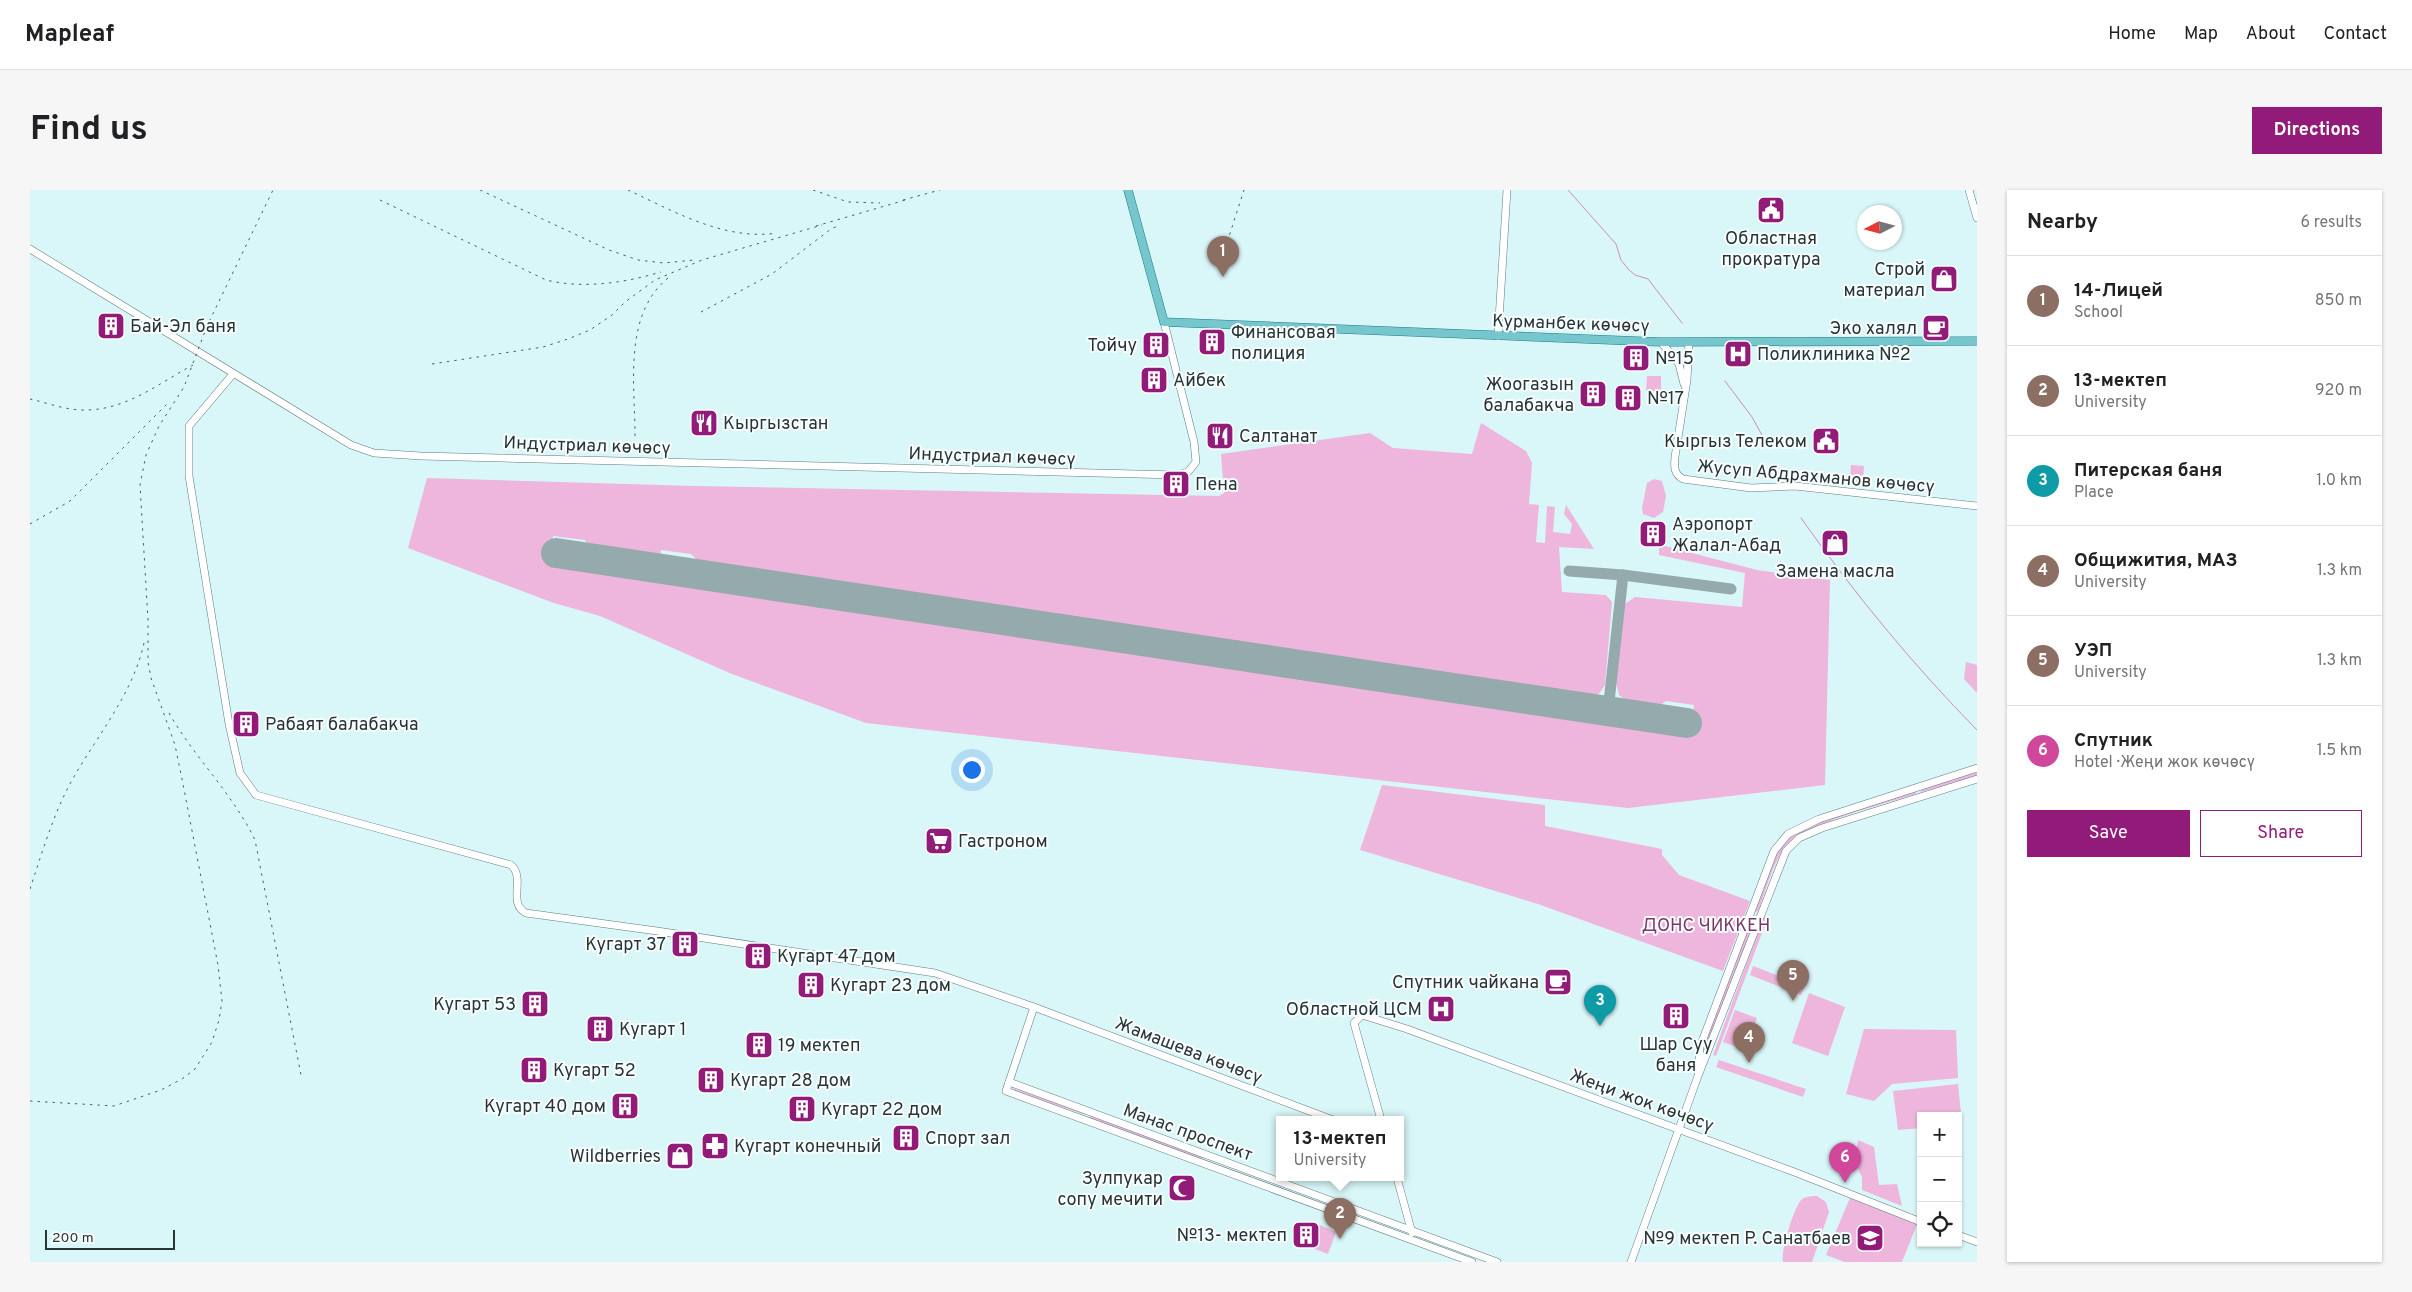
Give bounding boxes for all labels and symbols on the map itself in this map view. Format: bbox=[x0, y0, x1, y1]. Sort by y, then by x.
public building icon: Областная прократура bbox=[1756, 195, 1786, 225]
north arrow bbox=[1857, 205, 1902, 250]
place label: Областная прократура bbox=[1721, 228, 1821, 272]
pin: 1 bbox=[1207, 236, 1239, 277]
place label: Строй материал bbox=[1844, 259, 1925, 303]
shop icon: Строй материал bbox=[1929, 264, 1959, 294]
street label: Курманбек көчөсү bbox=[1492, 310, 1650, 339]
building icon: Бай-Эл баня bbox=[96, 311, 126, 341]
cafe icon: Эко халял bbox=[1921, 313, 1951, 343]
place label: Бай-Эл баня bbox=[130, 316, 236, 339]
place label: Эко халял bbox=[1830, 318, 1917, 341]
place label: Финансовая полиция bbox=[1231, 322, 1336, 366]
building icon: Финансовая полиция bbox=[1197, 327, 1227, 357]
building icon: Тойчу bbox=[1141, 330, 1171, 360]
place label: Тойчу bbox=[1087, 335, 1137, 358]
hospital icon: Поликлиника №2 bbox=[1723, 339, 1753, 369]
building icon: №15 bbox=[1621, 343, 1651, 373]
place label: Поликлиника №2 bbox=[1757, 344, 1911, 367]
place label: №15 bbox=[1655, 348, 1694, 371]
building icon: Айбек bbox=[1139, 365, 1169, 395]
place label: Айбек bbox=[1173, 370, 1226, 393]
place label: Жоогазын балабакча bbox=[1483, 374, 1574, 418]
building icon: Жоогазын балабакча bbox=[1578, 379, 1608, 409]
building icon: №17 bbox=[1613, 383, 1643, 413]
place label: №17 bbox=[1647, 388, 1684, 411]
restaurant icon: Кыргызстан bbox=[689, 408, 719, 438]
place label: Кыргызстан bbox=[723, 413, 828, 436]
restaurant icon: Салтанат bbox=[1205, 421, 1235, 451]
place label: Салтанат bbox=[1239, 426, 1318, 449]
public building icon: Кыргыз Телеком bbox=[1811, 426, 1841, 456]
place label: Кыргыз Телеком bbox=[1664, 431, 1807, 454]
street label: Индустриал көчөсү bbox=[503, 432, 671, 461]
street label: Индустриал көчөсү bbox=[908, 443, 1076, 472]
street label: Жусуп Абдрахманов көчөсү bbox=[1696, 456, 1936, 499]
building icon: Пена bbox=[1161, 469, 1191, 499]
place label: Пена bbox=[1195, 474, 1237, 497]
place label: Аэропорт Жалал-Абад bbox=[1672, 514, 1781, 558]
building icon: Аэропорт Жалал-Абад bbox=[1638, 519, 1668, 549]
shop icon: Замена масла bbox=[1820, 528, 1850, 558]
place label: Замена масла bbox=[1775, 561, 1895, 584]
building icon: Рабаят балабакча bbox=[231, 709, 261, 739]
place label: Рабаят балабакча bbox=[265, 714, 418, 737]
your location bbox=[959, 757, 985, 783]
supermarket icon: Гастроном bbox=[924, 826, 954, 856]
place label: Гастроном bbox=[958, 831, 1048, 854]
park label: ДОНС ЧИККЕН bbox=[1642, 915, 1770, 938]
building icon: Кугарт 37 bbox=[670, 929, 700, 959]
place label: Кугарт 37 bbox=[585, 934, 666, 957]
building icon: Кугарт 47 дом bbox=[743, 941, 773, 971]
place label: Кугарт 47 дом bbox=[777, 946, 896, 969]
pin: 5 bbox=[1777, 960, 1809, 1001]
cafe icon: Спутник чайкана bbox=[1543, 967, 1573, 997]
building icon: Кугарт 23 дом bbox=[796, 970, 826, 1000]
place label: Спутник чайкана bbox=[1392, 972, 1539, 995]
place label: Кугарт 23 дом bbox=[830, 975, 951, 998]
pin: 3 bbox=[1584, 985, 1616, 1026]
building icon: Кугарт 53 bbox=[520, 989, 550, 1019]
place label: Кугарт 53 bbox=[433, 994, 516, 1017]
hospital icon: Областной ЦСМ bbox=[1426, 994, 1456, 1024]
place label: Областной ЦСМ bbox=[1286, 999, 1422, 1022]
building icon: Шар Суу баня bbox=[1661, 1001, 1691, 1031]
street label: Жамашева көчөсү bbox=[1112, 1013, 1265, 1090]
building icon: Кугарт 1 bbox=[585, 1014, 615, 1044]
place label: Кугарт 1 bbox=[619, 1019, 686, 1042]
pin: 4 bbox=[1733, 1022, 1765, 1063]
building icon: 19 мектеп bbox=[744, 1030, 774, 1060]
place label: Шар Суу баня bbox=[1639, 1034, 1713, 1078]
place label: 19 мектеп bbox=[778, 1035, 860, 1058]
building icon: Кугарт 52 bbox=[519, 1055, 549, 1085]
place label: Кугарт 52 bbox=[553, 1060, 636, 1083]
building icon: Кугарт 28 дом bbox=[696, 1065, 726, 1095]
street label: Жеңи жок көчөсү bbox=[1566, 1065, 1717, 1138]
place label: Кугарт 28 дом bbox=[730, 1070, 851, 1093]
building icon: Кугарт 40 дом bbox=[610, 1091, 640, 1121]
building icon: Кугарт 22 дом bbox=[787, 1094, 817, 1124]
place label: Кугарт 40 дом bbox=[484, 1096, 606, 1119]
place label: Кугарт 22 дом bbox=[821, 1099, 942, 1122]
street label: Манас проспект bbox=[1120, 1099, 1255, 1167]
building icon: Спорт зал bbox=[891, 1123, 921, 1153]
place label: Спорт зал bbox=[925, 1128, 1010, 1151]
pharmacy icon: Кугарт конечный bbox=[700, 1131, 730, 1161]
place label: Кугарт конечный bbox=[734, 1136, 881, 1159]
shop icon: Wildberries bbox=[665, 1141, 695, 1171]
pin: 6 bbox=[1829, 1142, 1861, 1183]
place label: Wildberries bbox=[570, 1146, 661, 1169]
place label: Зулпукар сопу мечити bbox=[1057, 1168, 1163, 1212]
mosque icon: Зулпукар сопу мечити bbox=[1167, 1173, 1197, 1203]
pin: 2 bbox=[1324, 1198, 1356, 1239]
building icon: №13- мектеп bbox=[1291, 1220, 1321, 1250]
school or university icon: №9 мектеп Р. Санатбаев bbox=[1855, 1223, 1885, 1253]
place label: №13- мектеп bbox=[1176, 1225, 1287, 1248]
scale bar bbox=[45, 1227, 175, 1250]
place label: №9 мектеп Р. Санатбаев bbox=[1643, 1228, 1851, 1251]

